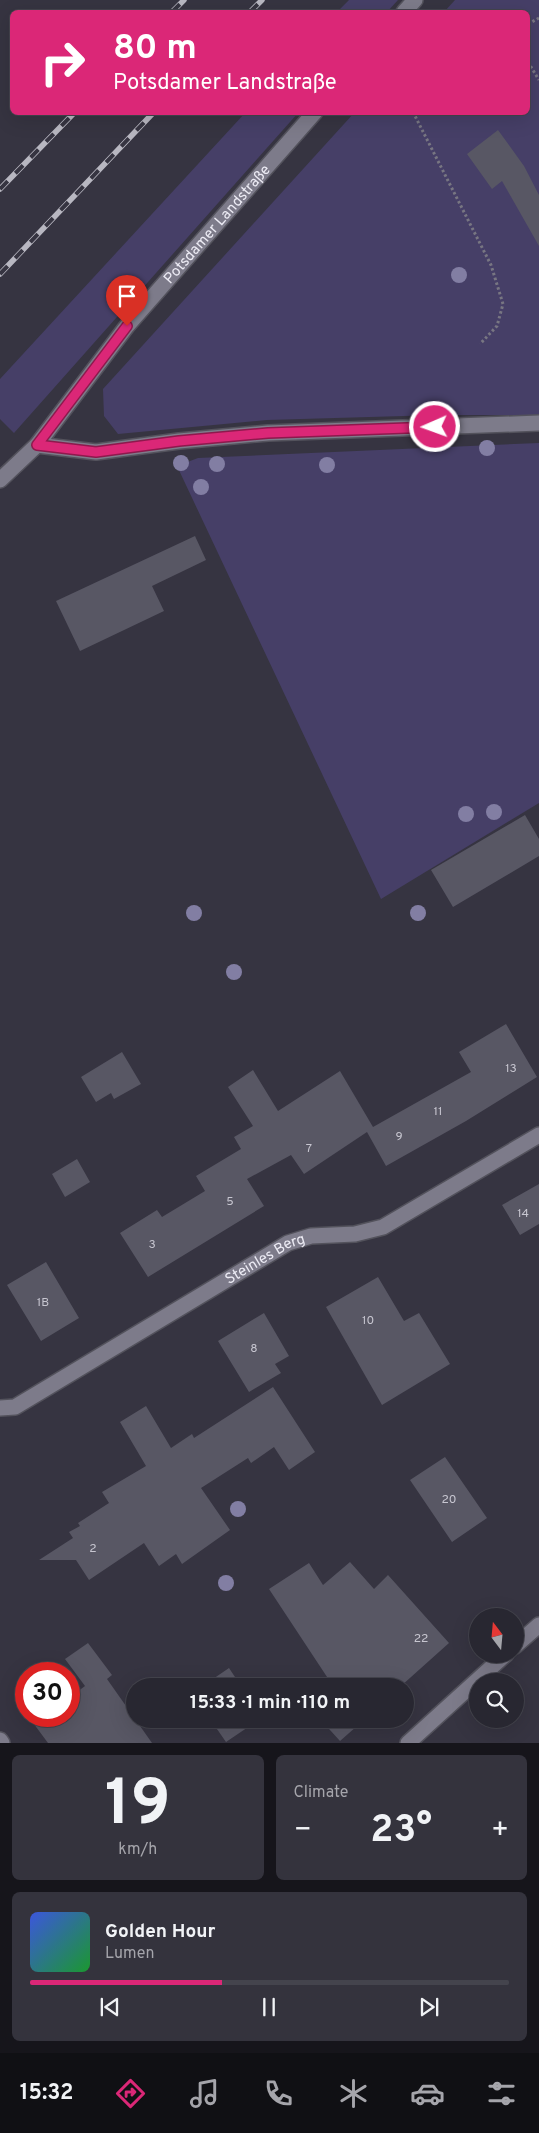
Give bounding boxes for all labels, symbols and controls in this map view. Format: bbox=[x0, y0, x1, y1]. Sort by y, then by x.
text: 80 m bbox=[113, 27, 197, 71]
icon: right bbox=[30, 30, 95, 95]
text: Potsdamer Landstraße bbox=[113, 70, 337, 97]
street label: Potsdamer Landstraße bbox=[160, 161, 275, 289]
pin bbox=[106, 275, 148, 326]
icon: arrive bbox=[113, 282, 141, 310]
position arrow bbox=[408, 400, 460, 452]
house number: 13 bbox=[505, 1061, 517, 1077]
house number: 11 bbox=[434, 1104, 442, 1120]
house number: 9 bbox=[395, 1129, 403, 1145]
house number: 7 bbox=[306, 1141, 312, 1157]
house number: 5 bbox=[226, 1194, 234, 1210]
house number: 14 bbox=[517, 1206, 529, 1222]
street label: Steinles Berg bbox=[222, 1230, 308, 1290]
house number: 3 bbox=[148, 1237, 156, 1253]
house number: 1B bbox=[37, 1295, 49, 1311]
house number: 10 bbox=[362, 1313, 374, 1329]
house number: 8 bbox=[250, 1341, 258, 1357]
house number: 20 bbox=[441, 1492, 457, 1508]
house number: 2 bbox=[89, 1541, 97, 1557]
north arrow bbox=[469, 1608, 524, 1662]
map controls bbox=[469, 1608, 524, 1728]
house number: 22 bbox=[414, 1631, 428, 1647]
speed limit sign: 30 bbox=[15, 1662, 80, 1727]
button: search bbox=[469, 1673, 524, 1728]
text: 15:33 · 1 min · 110 m bbox=[190, 1691, 350, 1715]
text: 19 bbox=[105, 1766, 171, 1848]
text: Climate bbox=[294, 1783, 348, 1803]
text: 23° bbox=[370, 1807, 432, 1856]
text: − bbox=[294, 1813, 312, 1849]
text: + bbox=[491, 1813, 509, 1849]
text: km/h bbox=[118, 1840, 157, 1860]
text: Golden Hour bbox=[105, 1920, 216, 1944]
text: Lumen bbox=[105, 1944, 155, 1964]
icon: previous bbox=[96, 1993, 124, 2021]
icon: pause bbox=[255, 1993, 283, 2021]
icon: next bbox=[415, 1993, 443, 2021]
icon: directions bbox=[113, 2076, 148, 2111]
icon: music bbox=[187, 2076, 222, 2111]
icon: phone bbox=[261, 2076, 296, 2111]
icon: climate bbox=[336, 2076, 371, 2111]
icon: car bbox=[410, 2076, 445, 2111]
icon: filters bbox=[484, 2076, 519, 2111]
text: 15:32 bbox=[20, 2080, 73, 2107]

